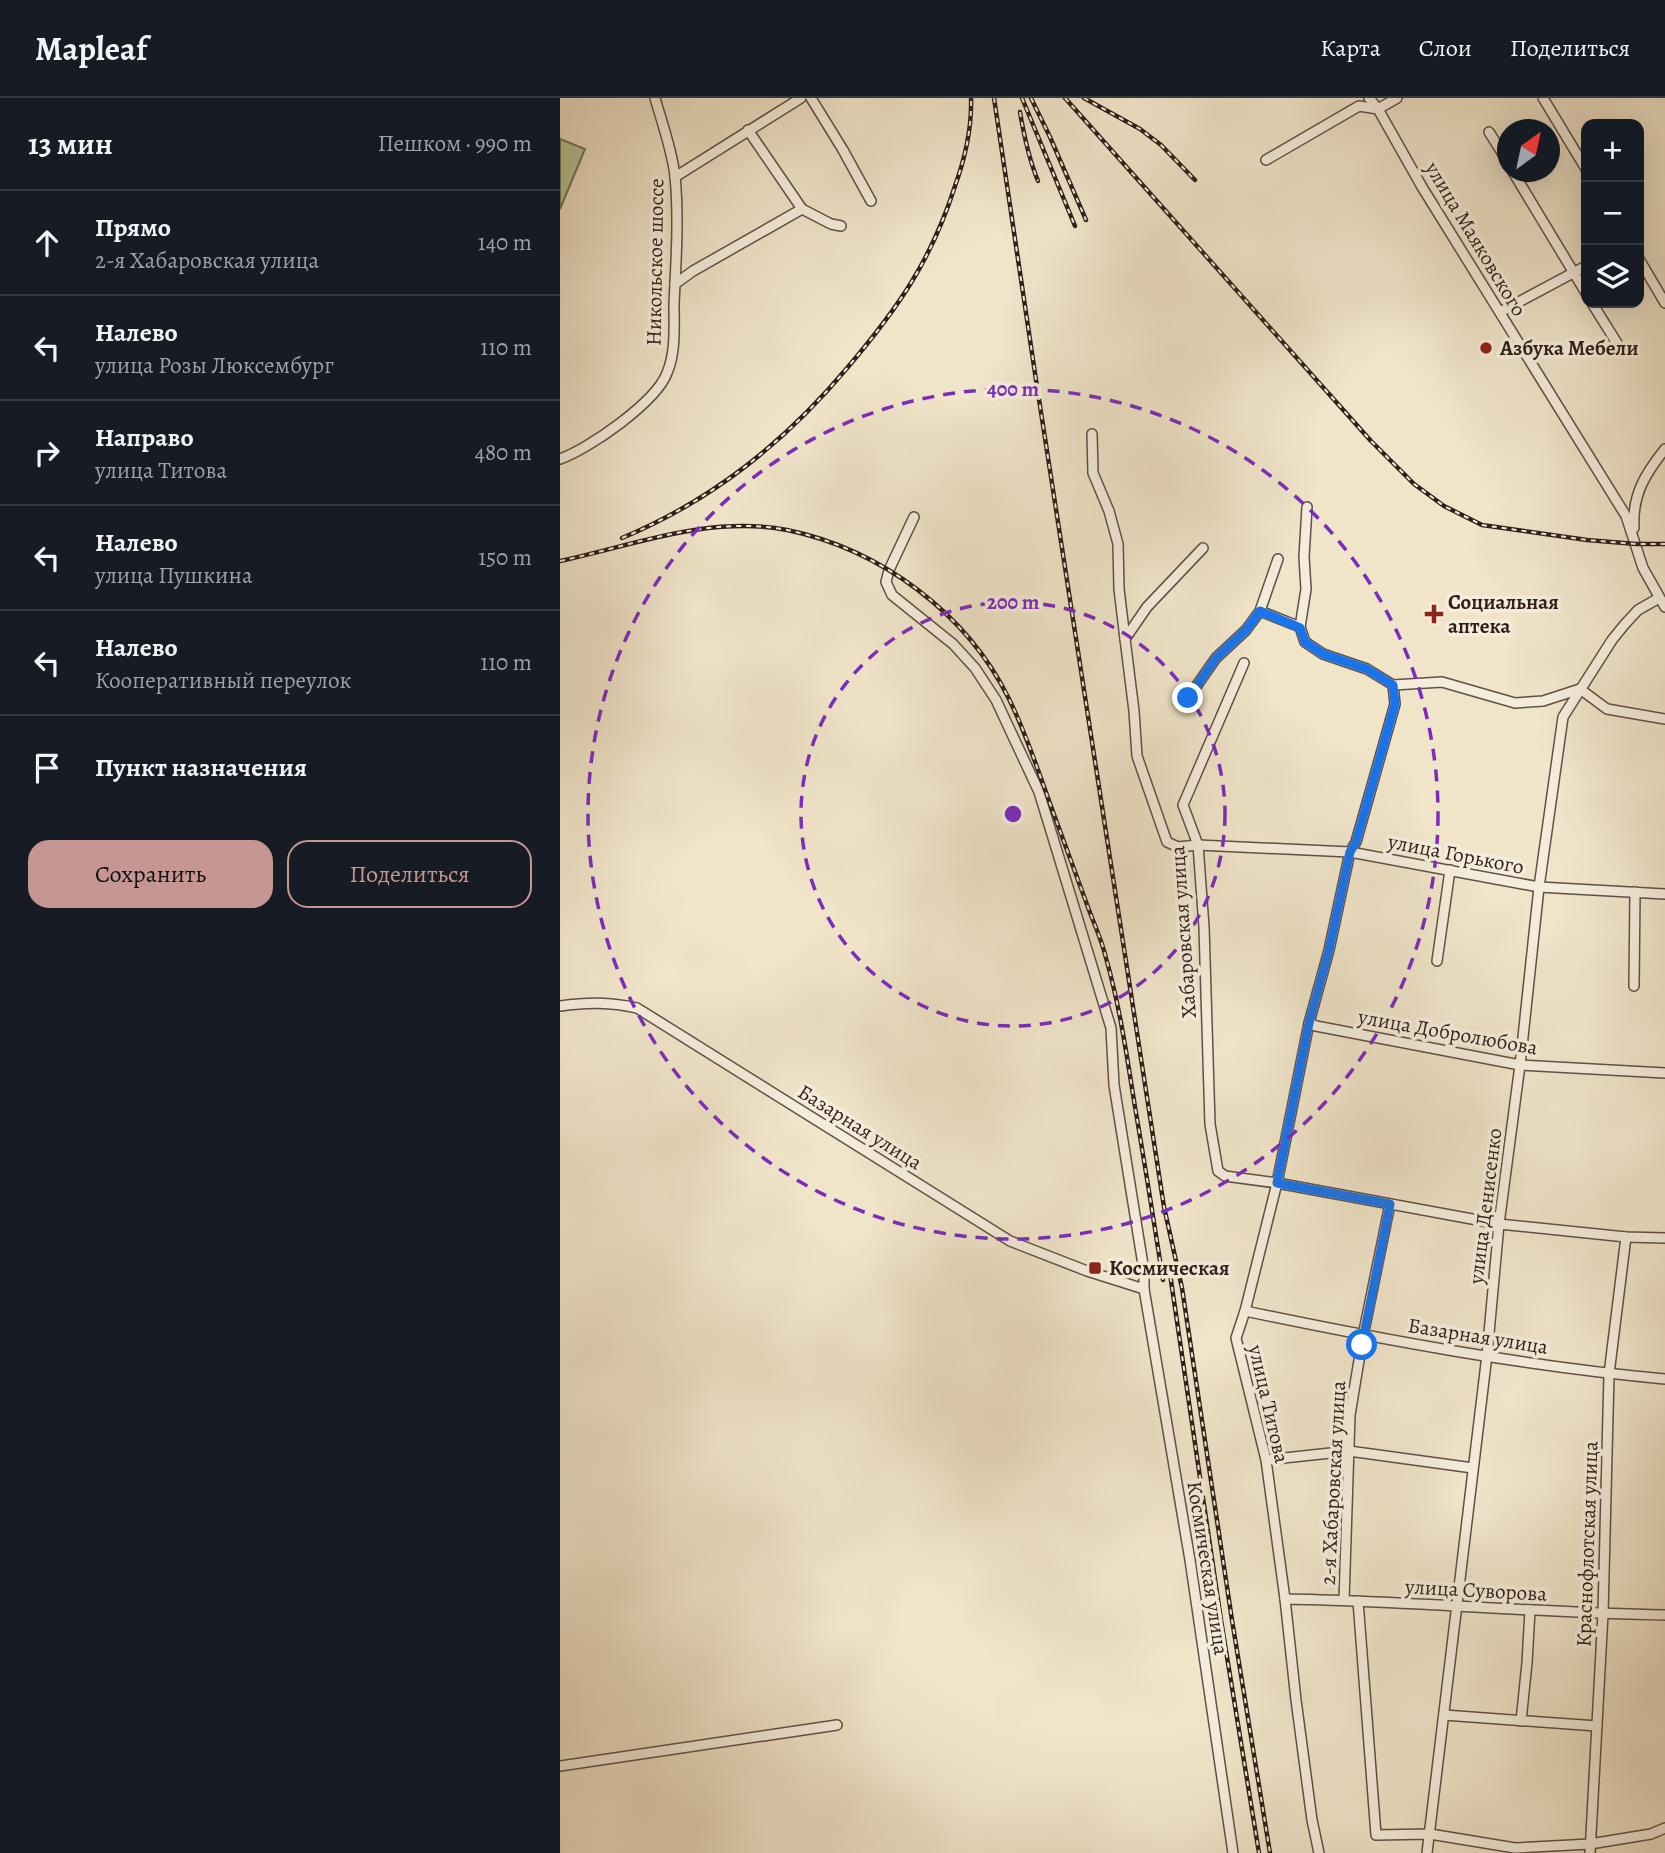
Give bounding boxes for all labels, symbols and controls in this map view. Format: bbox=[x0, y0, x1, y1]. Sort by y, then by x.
text: Mapleaf bbox=[35, 26, 147, 71]
text: Карта bbox=[1320, 32, 1381, 64]
text: Слои bbox=[1419, 32, 1472, 64]
text: Поделиться bbox=[1510, 32, 1630, 64]
north arrow bbox=[1497, 119, 1560, 182]
map controls bbox=[1581, 119, 1644, 308]
button: + bbox=[1581, 119, 1644, 182]
text: 13 мин bbox=[28, 124, 113, 164]
text: Пешком · 990 m bbox=[378, 128, 532, 159]
street label: улица Маяковского bbox=[1418, 156, 1533, 322]
street label: Никольское шоссе bbox=[640, 178, 670, 346]
button: − bbox=[1581, 182, 1644, 245]
text: Прямо bbox=[95, 210, 171, 245]
icon: ahead bbox=[28, 224, 66, 262]
text: 140 m bbox=[478, 227, 532, 258]
text: 2-я Хабаровская улица bbox=[95, 245, 319, 276]
button: layers bbox=[1581, 245, 1644, 308]
text: Налево bbox=[95, 315, 178, 350]
icon: left bbox=[28, 329, 66, 367]
text: 110 m bbox=[480, 332, 532, 363]
place label: Азбука Мебели bbox=[1499, 334, 1639, 362]
marker: Азбука Мебели bbox=[1478, 340, 1494, 356]
text: улица Розы Люксембург bbox=[95, 350, 334, 381]
text: 400 m bbox=[987, 375, 1040, 403]
text: Направо bbox=[95, 420, 194, 455]
icon: right bbox=[28, 434, 66, 472]
text: 480 m bbox=[474, 437, 532, 468]
text: улица Титова bbox=[95, 455, 227, 486]
text: Налево bbox=[95, 525, 178, 560]
icon: left bbox=[28, 539, 66, 577]
text: 150 m bbox=[478, 542, 532, 573]
text: улица Пушкина bbox=[95, 560, 253, 591]
text: 200 m bbox=[987, 588, 1040, 616]
place label: Социальная аптека bbox=[1448, 588, 1559, 640]
marker: Социальная аптека bbox=[1426, 606, 1442, 622]
text: Налево bbox=[95, 630, 178, 665]
icon: left bbox=[28, 644, 66, 682]
text: 110 m bbox=[480, 647, 532, 678]
text: Кооперативный переулок bbox=[95, 665, 351, 696]
route end bbox=[1172, 682, 1203, 713]
icon: arrive bbox=[28, 749, 66, 787]
text: Пункт назначения bbox=[95, 750, 307, 785]
centre of rings bbox=[1001, 802, 1025, 826]
street label: улица Горького bbox=[1385, 827, 1526, 881]
button: Сохранить bbox=[28, 840, 273, 908]
button: Поделиться bbox=[287, 840, 532, 908]
street label: Хабаровская улица bbox=[1163, 845, 1203, 1019]
street label: улица Добролюбова bbox=[1355, 1002, 1540, 1062]
street label: Базарная улица bbox=[792, 1078, 928, 1177]
street label: улица Денисенко bbox=[1461, 1126, 1508, 1287]
place label: Космическая bbox=[1109, 1254, 1230, 1282]
marker: Космическая bbox=[1087, 1260, 1103, 1276]
street label: Базарная улица bbox=[1406, 1311, 1551, 1361]
route start bbox=[1346, 1329, 1377, 1360]
street label: улица Титова bbox=[1242, 1341, 1296, 1466]
street label: 2-я Хабаровская улица bbox=[1314, 1380, 1352, 1586]
street label: Краснофлотская улица bbox=[1569, 1440, 1605, 1647]
street label: Космическая улица bbox=[1180, 1479, 1236, 1657]
street label: улица Суворова bbox=[1403, 1572, 1548, 1608]

